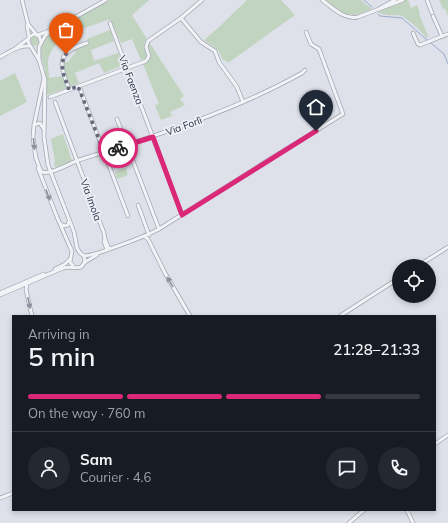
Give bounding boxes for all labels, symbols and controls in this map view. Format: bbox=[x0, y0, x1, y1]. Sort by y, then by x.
pin bbox=[49, 13, 83, 54]
icon: bag bbox=[55, 19, 77, 41]
street label: Via Faenza bbox=[116, 53, 146, 107]
pin bbox=[299, 90, 333, 131]
icon: home bbox=[305, 96, 327, 118]
street label: Via Forlì bbox=[164, 113, 204, 139]
courier bbox=[98, 128, 138, 168]
icon: bike bbox=[107, 137, 129, 159]
one-way arrow bbox=[31, 138, 37, 150]
street label: Via Imola bbox=[77, 177, 105, 223]
one-way arrow bbox=[45, 190, 51, 201]
map controls bbox=[392, 259, 436, 303]
button: locate bbox=[392, 259, 436, 303]
one-way arrow bbox=[167, 276, 174, 288]
one-way arrow bbox=[27, 297, 33, 309]
text: Arriving in bbox=[28, 326, 90, 342]
text: 5 min bbox=[28, 340, 96, 373]
text: 21:28–21:33 bbox=[333, 340, 420, 359]
text: On the way · 760 m bbox=[28, 405, 145, 421]
button: person bbox=[28, 447, 70, 489]
button: chat bbox=[326, 447, 368, 489]
button: phone bbox=[378, 447, 420, 489]
text: Sam bbox=[80, 450, 112, 469]
text: Courier · 4.6 bbox=[80, 469, 151, 485]

